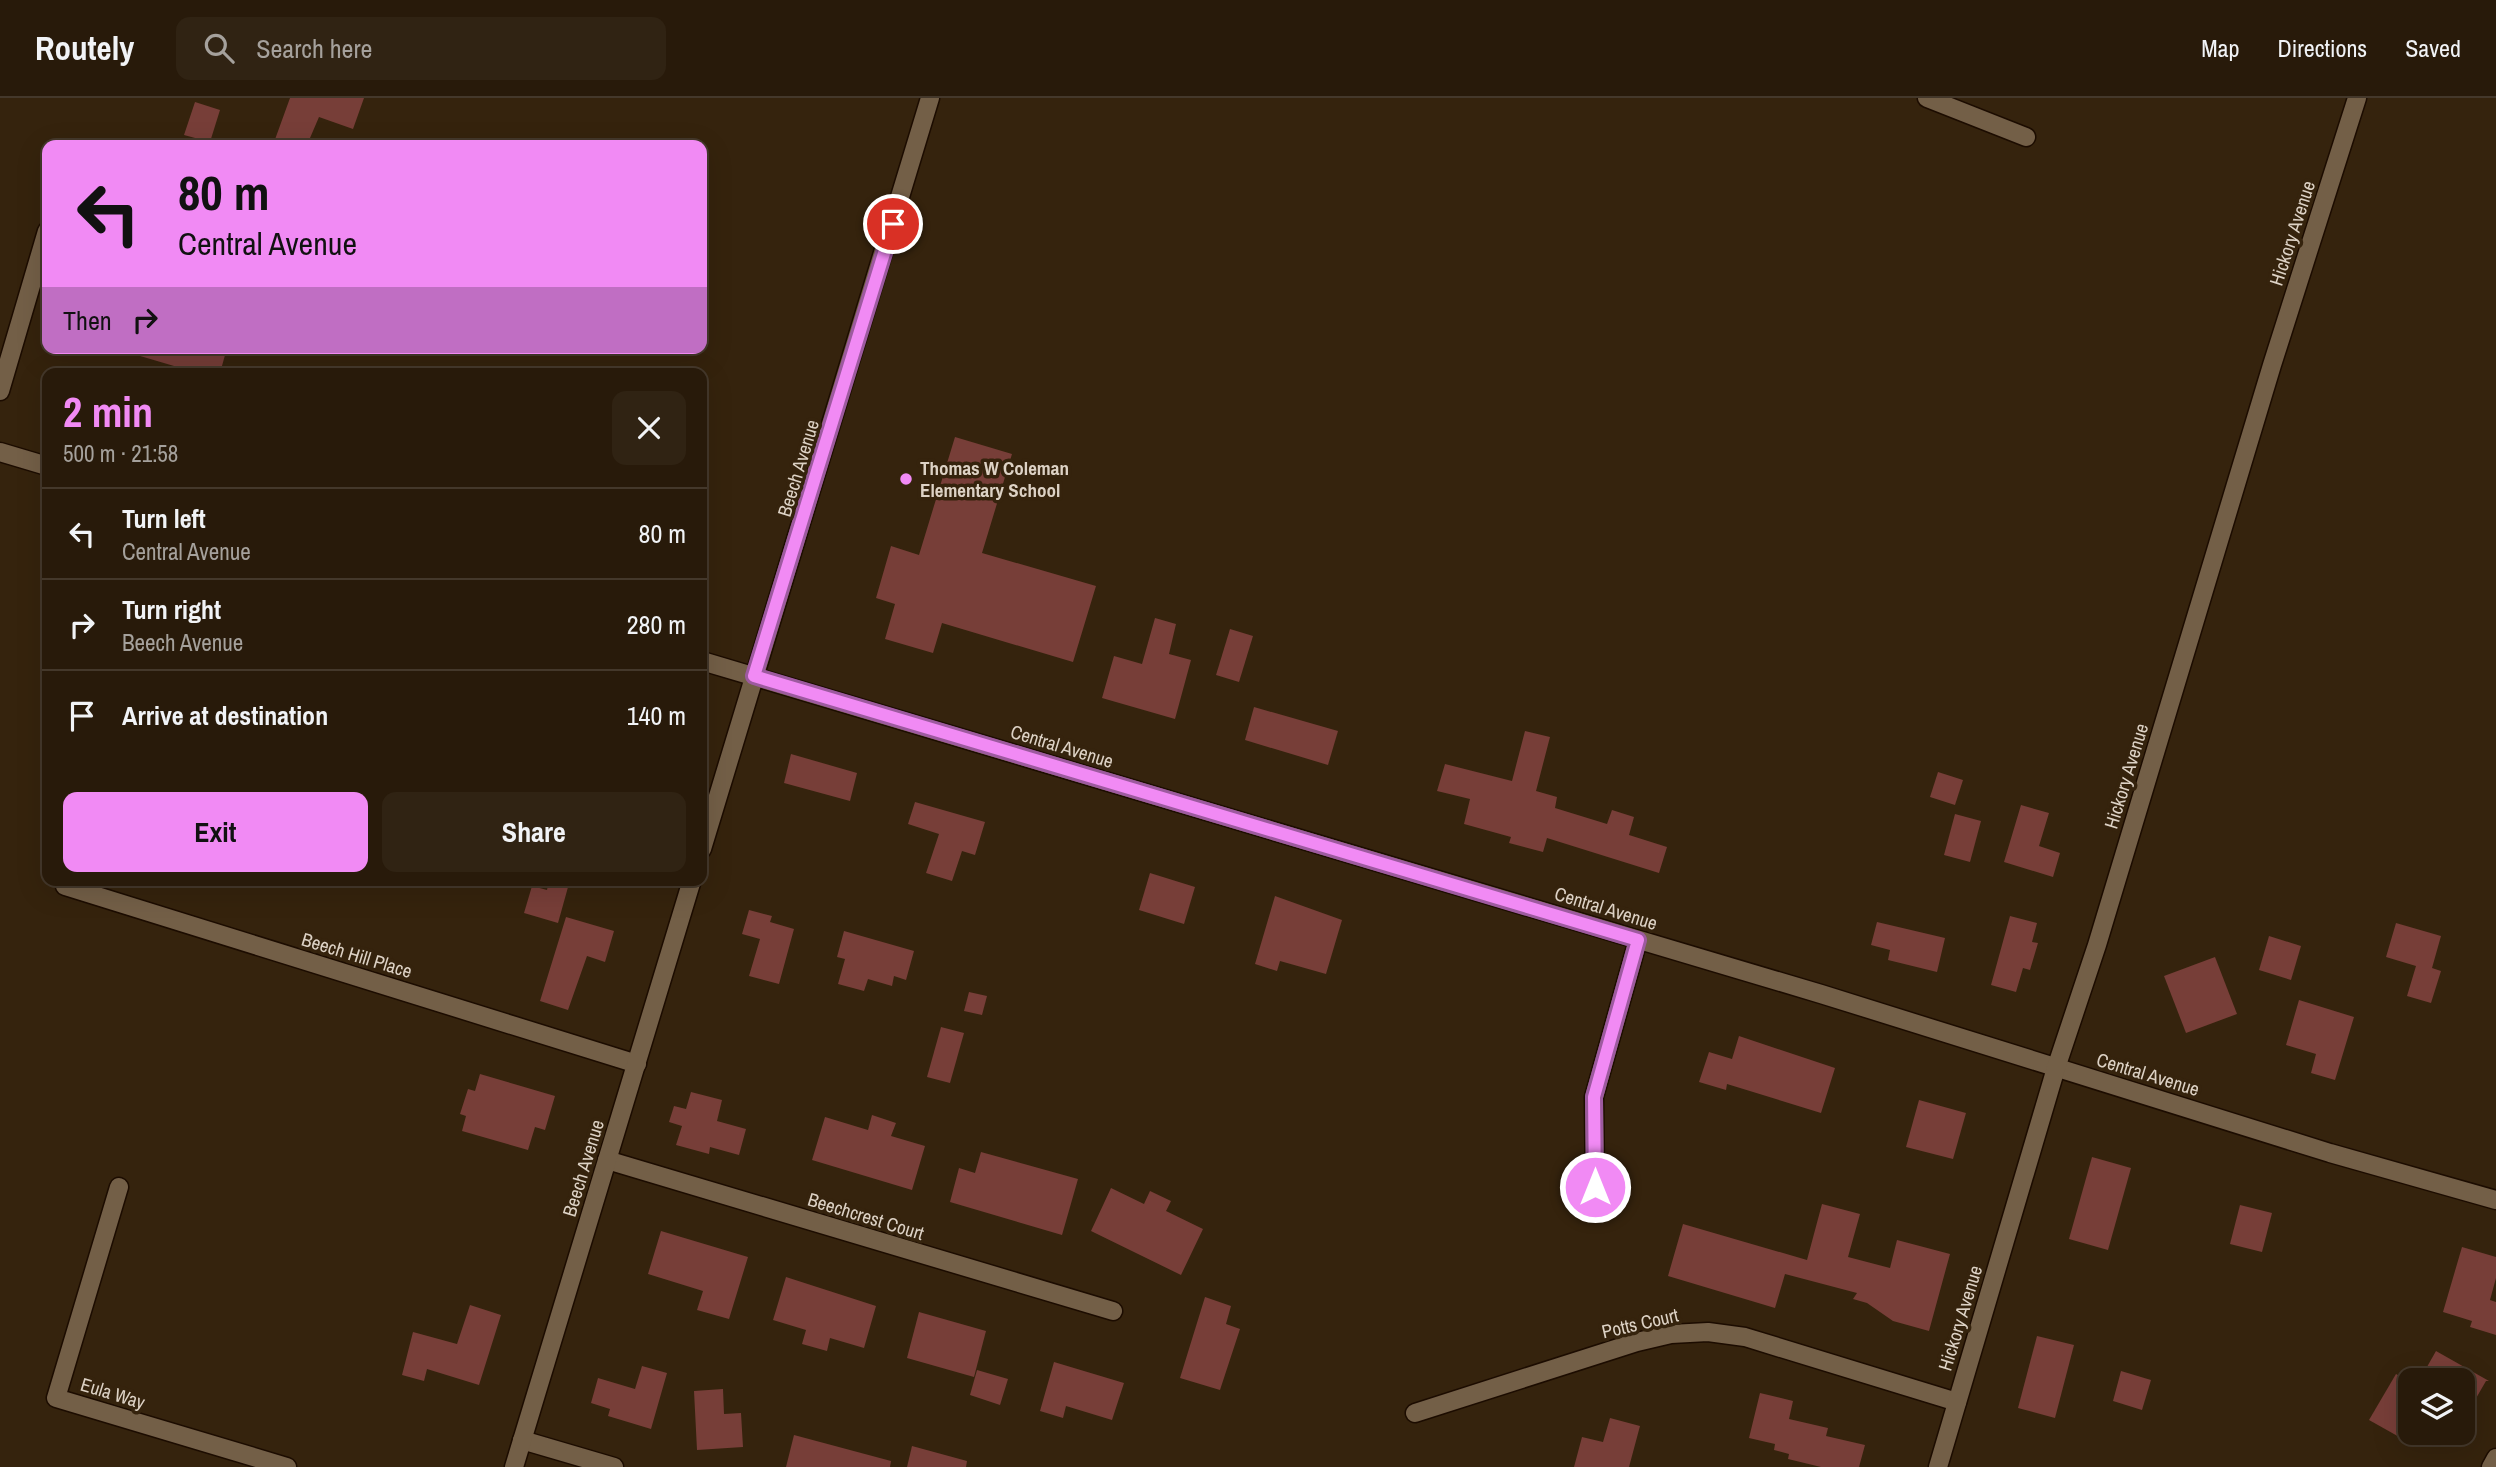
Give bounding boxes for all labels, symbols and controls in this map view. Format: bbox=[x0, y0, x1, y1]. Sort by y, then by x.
search box bbox=[176, 17, 666, 80]
text: Routely bbox=[35, 26, 134, 70]
icon: search bbox=[200, 29, 238, 67]
text: Search here bbox=[256, 31, 372, 66]
text: Map bbox=[2201, 32, 2239, 64]
text: Directions bbox=[2277, 32, 2367, 64]
text: Saved bbox=[2405, 32, 2461, 64]
text: 80 m bbox=[178, 159, 270, 225]
icon: left bbox=[63, 168, 154, 259]
street label: Hickory Avenue bbox=[2263, 177, 2321, 289]
pin bbox=[863, 194, 923, 254]
icon: arrive bbox=[874, 205, 912, 243]
text: Central Avenue bbox=[178, 222, 357, 265]
icon: right bbox=[126, 301, 164, 339]
text: Then bbox=[63, 303, 112, 338]
text: 2 min bbox=[63, 384, 153, 440]
button: close bbox=[612, 391, 686, 465]
street label: Beech Avenue bbox=[771, 416, 825, 520]
text: 500 m · 21:58 bbox=[63, 438, 178, 469]
place label: Thomas W Coleman Elementary School bbox=[920, 455, 1069, 503]
marker: Thomas W Coleman Elementary School bbox=[898, 471, 914, 487]
text: Turn left bbox=[122, 501, 206, 536]
icon: left bbox=[63, 515, 101, 553]
text: 80 m bbox=[639, 516, 686, 551]
text: Central Avenue bbox=[122, 536, 251, 567]
text: Turn right bbox=[122, 592, 221, 627]
icon: right bbox=[63, 606, 101, 644]
text: 280 m bbox=[627, 607, 686, 642]
text: Beech Avenue bbox=[122, 627, 243, 658]
icon: arrive bbox=[63, 697, 101, 735]
text: Arrive at destination bbox=[122, 698, 328, 733]
text: 140 m bbox=[627, 698, 686, 733]
street label: Central Avenue bbox=[1007, 718, 1117, 774]
street label: Hickory Avenue bbox=[2098, 720, 2154, 832]
button: Exit bbox=[63, 792, 368, 872]
button: Share bbox=[382, 792, 686, 872]
street label: Central Avenue bbox=[1551, 880, 1661, 936]
street label: Beech Hill Place bbox=[299, 926, 415, 984]
street label: Central Avenue bbox=[2093, 1046, 2203, 1102]
street label: Beech Avenue bbox=[556, 1116, 610, 1220]
position arrow bbox=[1558, 1150, 1632, 1224]
street label: Beechcrest Court bbox=[805, 1186, 928, 1246]
street label: Hickory Avenue bbox=[1932, 1262, 1988, 1374]
street label: Potts Court bbox=[1599, 1301, 1682, 1344]
map controls bbox=[2398, 1368, 2475, 1445]
button: layers bbox=[2398, 1368, 2475, 1445]
street label: Eula Way bbox=[78, 1371, 149, 1415]

